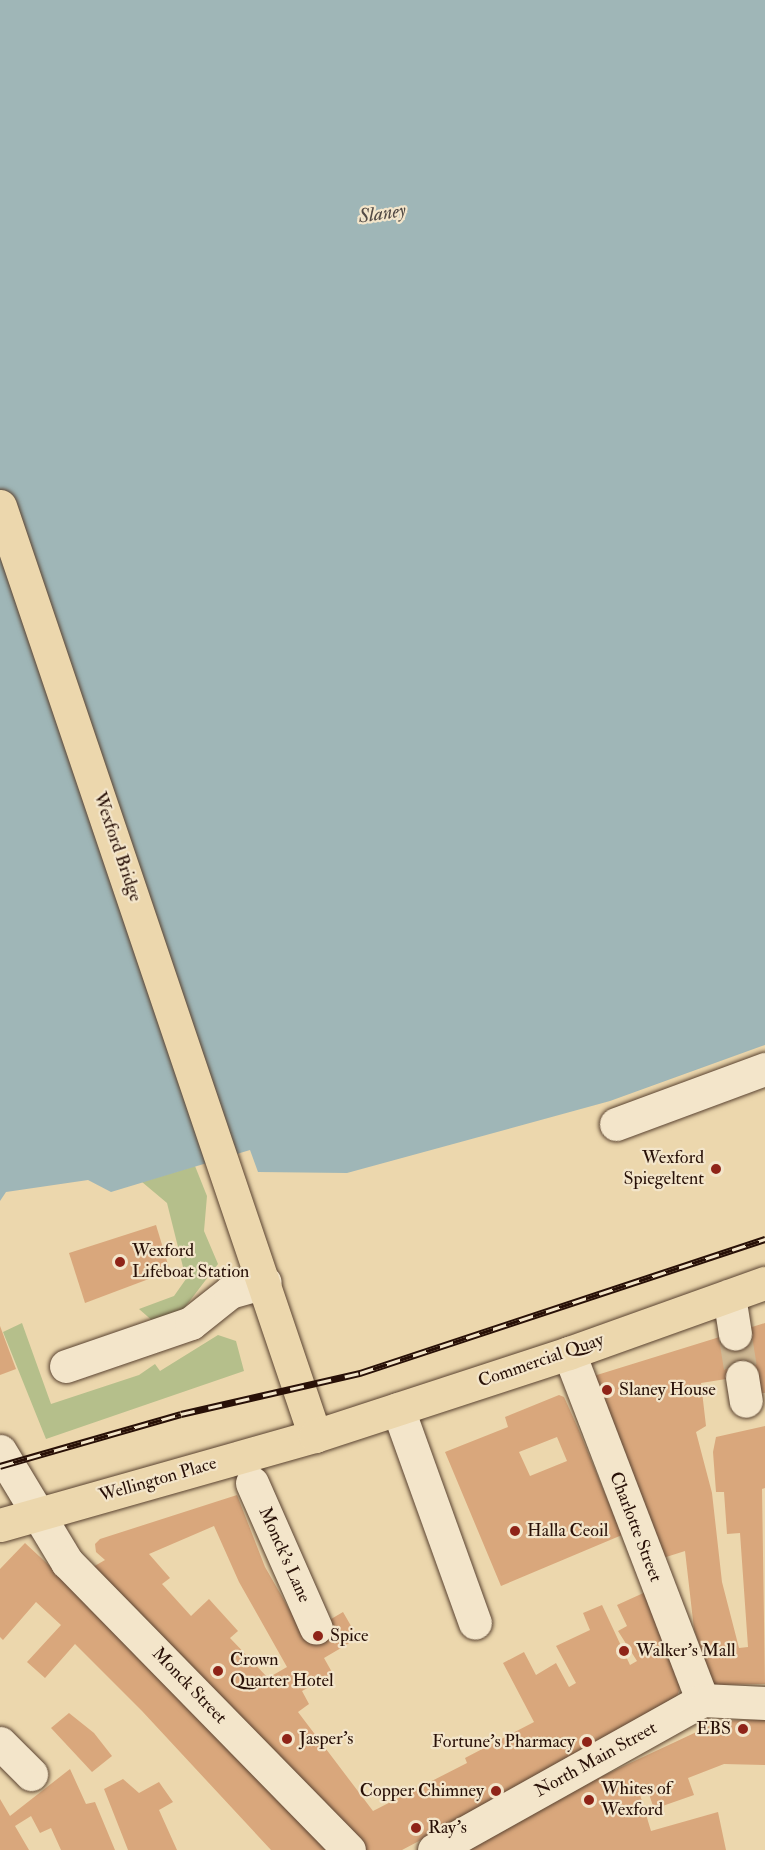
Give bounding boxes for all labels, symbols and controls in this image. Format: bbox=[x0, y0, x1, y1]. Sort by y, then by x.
water label: Slaney bbox=[357, 198, 407, 228]
street label: Wexford Bridge bbox=[88, 789, 146, 905]
place label: Wexford Spiegeltent bbox=[623, 1148, 704, 1190]
marker: Wexford Spiegeltent bbox=[709, 1162, 723, 1176]
place label: Wexford Lifeboat Station bbox=[132, 1241, 249, 1284]
marker: Wexford Lifeboat Station bbox=[113, 1255, 127, 1269]
street label: Commercial Quay bbox=[475, 1329, 607, 1393]
place label: Slaney House bbox=[619, 1379, 716, 1401]
marker: Slaney House bbox=[600, 1383, 614, 1397]
street label: Wellington Place bbox=[97, 1453, 219, 1507]
street label: Charlotte Street bbox=[604, 1469, 666, 1585]
street label: Monck's Lane bbox=[253, 1504, 315, 1606]
place label: Halla Ceoil bbox=[527, 1520, 608, 1542]
marker: Halla Ceoil bbox=[508, 1524, 522, 1538]
place label: Spice bbox=[330, 1625, 369, 1647]
marker: Spice bbox=[311, 1629, 325, 1643]
place label: Walker's Mall bbox=[636, 1640, 736, 1662]
street label: Monck Street bbox=[147, 1643, 231, 1729]
marker: Walker's Mall bbox=[617, 1644, 631, 1658]
place label: Crown Quarter Hotel bbox=[230, 1650, 334, 1692]
marker: Crown Quarter Hotel bbox=[211, 1664, 225, 1678]
street label: North Main Street bbox=[531, 1718, 661, 1802]
place label: EBS bbox=[696, 1718, 731, 1740]
marker: EBS bbox=[736, 1722, 750, 1736]
place label: Jasper's bbox=[299, 1728, 353, 1750]
place label: Fortune's Pharmacy bbox=[432, 1731, 575, 1753]
marker: Jasper's bbox=[280, 1732, 294, 1746]
marker: Fortune's Pharmacy bbox=[580, 1735, 594, 1749]
place label: Whites of Wexford bbox=[601, 1779, 671, 1822]
place label: Copper Chimney bbox=[360, 1780, 484, 1802]
marker: Copper Chimney bbox=[489, 1784, 503, 1798]
marker: Whites of Wexford bbox=[582, 1793, 596, 1807]
place label: Ray's bbox=[428, 1817, 467, 1839]
marker: Ray's bbox=[409, 1821, 423, 1835]

